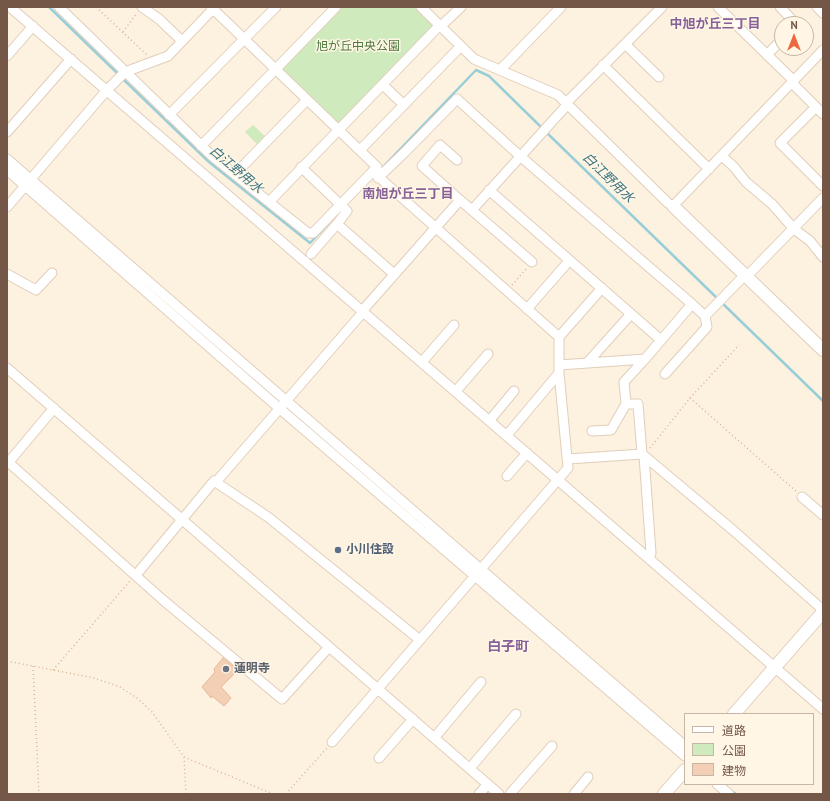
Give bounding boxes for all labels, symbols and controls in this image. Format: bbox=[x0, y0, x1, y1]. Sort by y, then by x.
district label: 中旭が丘三丁目 bbox=[670, 16, 760, 32]
north arrow bbox=[774, 16, 814, 56]
text: N bbox=[790, 18, 798, 32]
park label: 旭が丘中央公園 bbox=[316, 40, 400, 54]
water label: 白江野用水 bbox=[206, 143, 266, 197]
water label: 白江野用水 bbox=[579, 150, 637, 206]
district label: 南旭が丘三丁目 bbox=[363, 186, 453, 202]
place label: 小川住設 bbox=[346, 543, 394, 557]
marker: 小川住設 bbox=[333, 545, 343, 555]
district label: 白子町 bbox=[487, 639, 529, 655]
place label: 蓮明寺 bbox=[234, 662, 270, 676]
marker: 蓮明寺 bbox=[221, 664, 231, 674]
legend bbox=[684, 713, 814, 785]
text: 道路 bbox=[722, 723, 746, 738]
text: 公園 bbox=[722, 743, 746, 758]
text: 建物 bbox=[722, 763, 746, 778]

